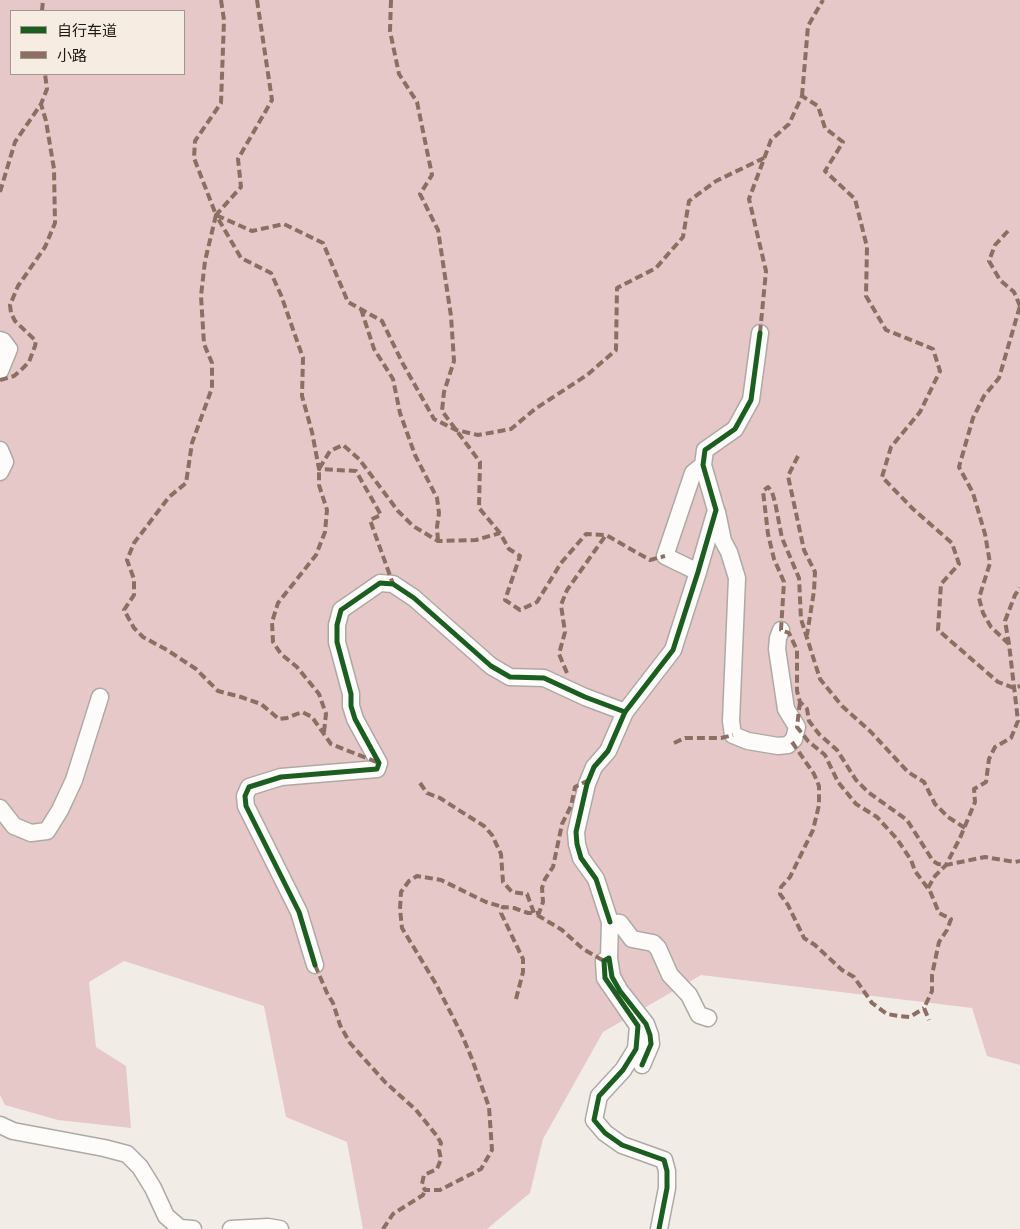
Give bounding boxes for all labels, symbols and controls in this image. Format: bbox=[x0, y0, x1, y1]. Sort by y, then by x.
legend bbox=[10, 10, 185, 75]
text: 自行车道 bbox=[57, 22, 117, 41]
text: 小路 bbox=[57, 47, 87, 66]

